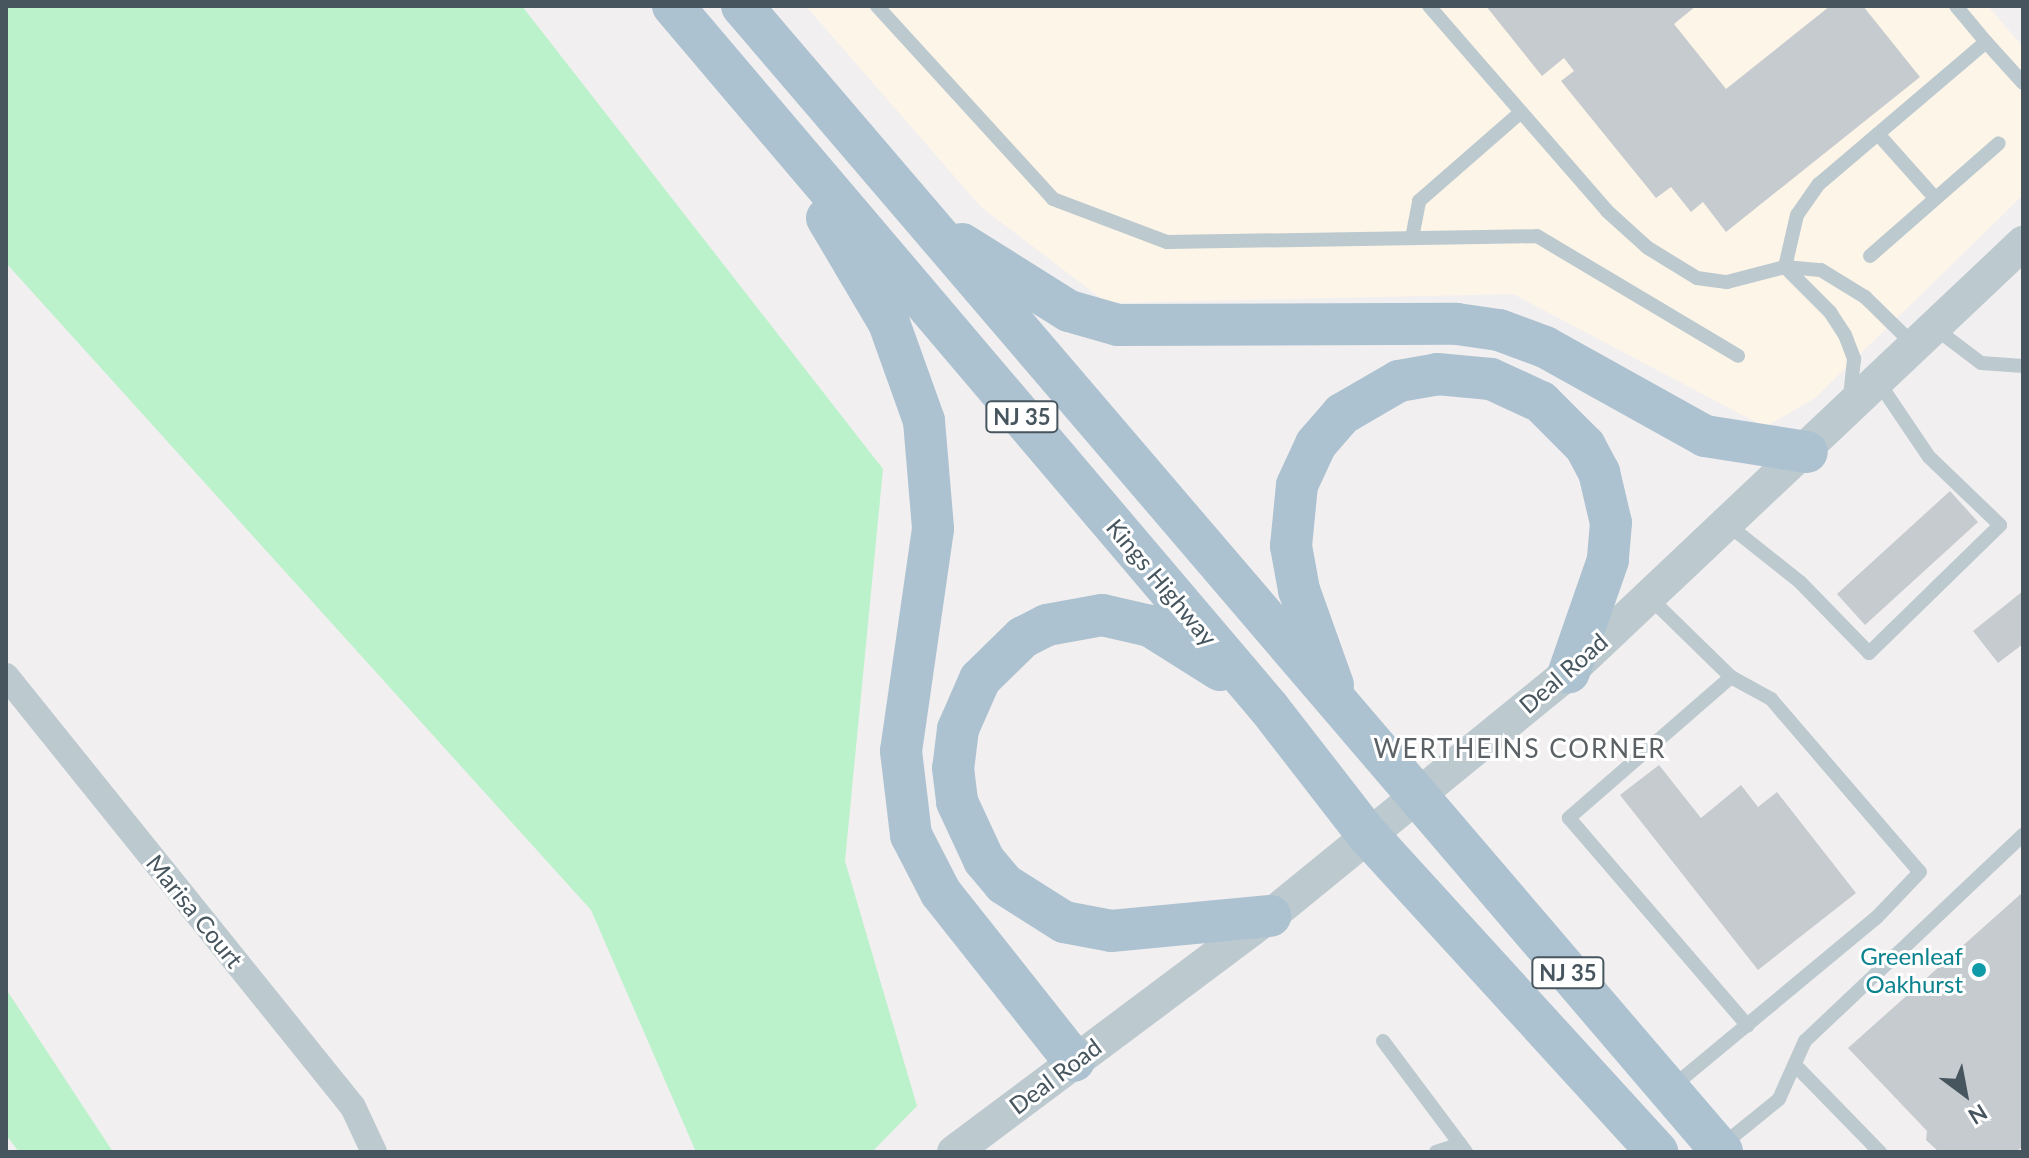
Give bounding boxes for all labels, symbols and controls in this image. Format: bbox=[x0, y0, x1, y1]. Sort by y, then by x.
road number: NJ 35 bbox=[984, 399, 1060, 435]
street label: Kings Highway bbox=[1101, 513, 1223, 651]
street label: Deal Road bbox=[1513, 627, 1613, 719]
district label: WERTHEINS CORNER bbox=[1374, 733, 1666, 765]
street label: Marisa Court bbox=[141, 849, 249, 973]
place label: Greenleaf Oakhurst bbox=[1860, 942, 1963, 998]
road number: NJ 35 bbox=[1530, 955, 1606, 991]
marker: Greenleaf Oakhurst bbox=[1970, 961, 1988, 979]
street label: Deal Road bbox=[1003, 1032, 1107, 1120]
north arrow bbox=[1925, 1054, 2005, 1134]
text: N bbox=[1964, 1099, 1992, 1131]

